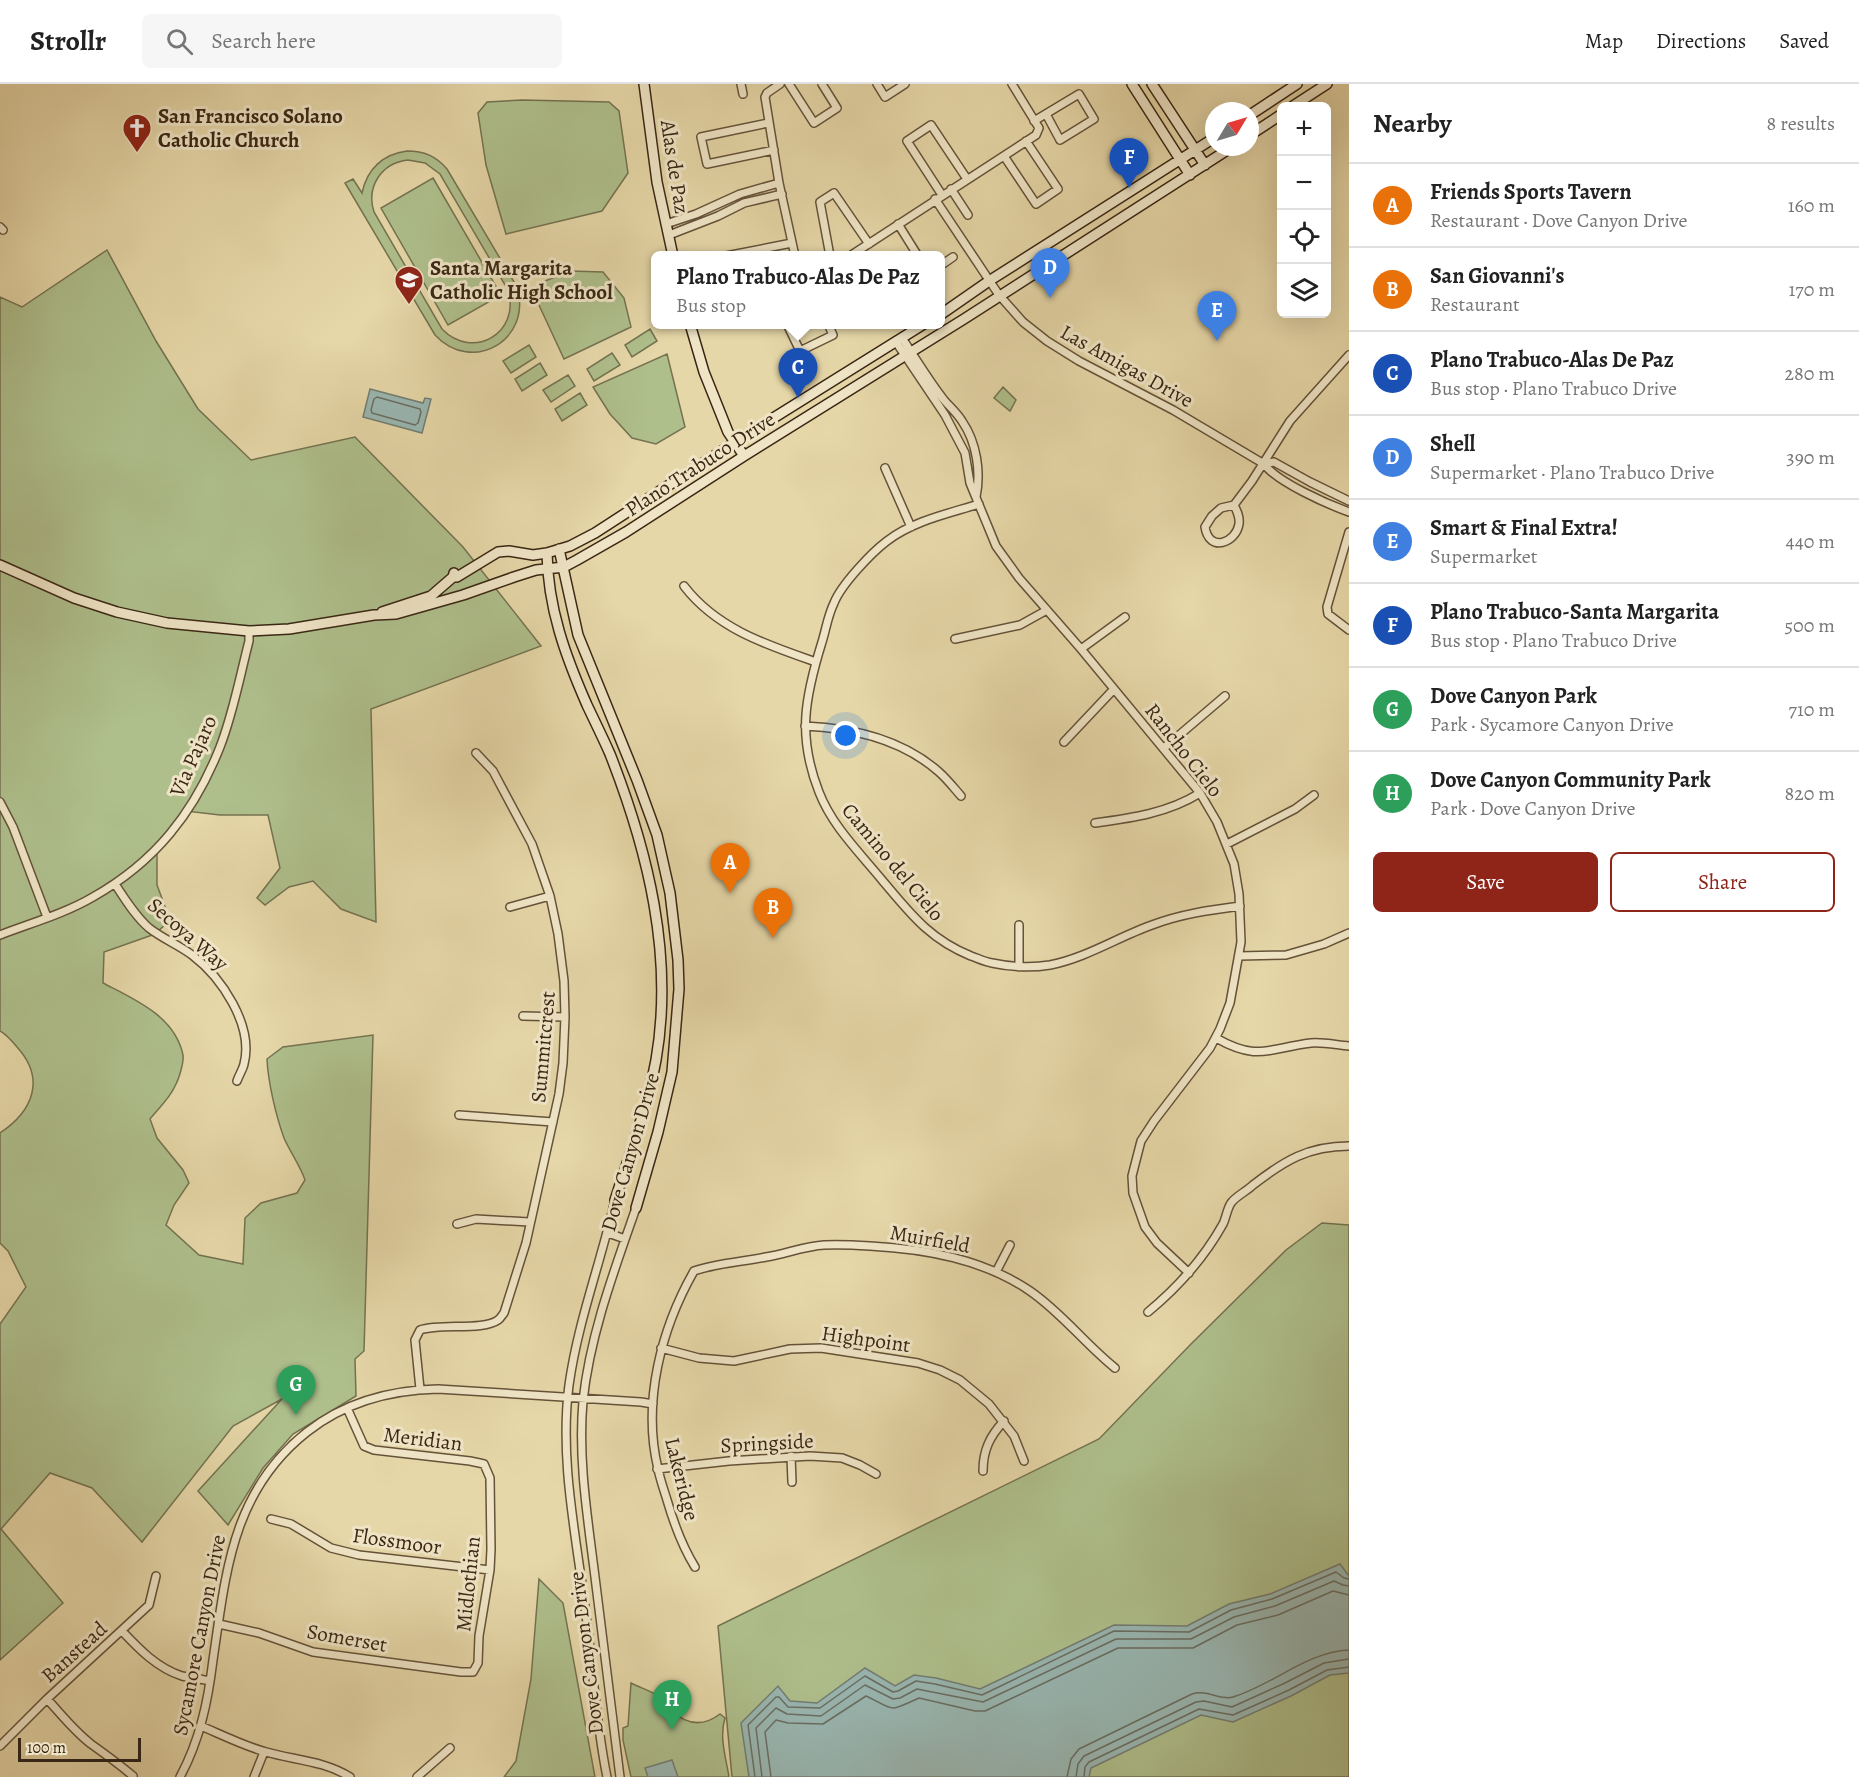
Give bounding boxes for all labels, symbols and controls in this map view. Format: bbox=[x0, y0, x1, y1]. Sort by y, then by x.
search box bbox=[142, 14, 562, 68]
text: Strollr bbox=[30, 22, 106, 60]
icon: search bbox=[163, 25, 196, 58]
text: Search here bbox=[211, 26, 316, 56]
text: Map bbox=[1585, 27, 1623, 55]
text: Directions bbox=[1656, 27, 1746, 55]
text: Saved bbox=[1779, 27, 1829, 55]
place label: San Francisco Solano Catholic Church bbox=[158, 102, 343, 154]
north arrow bbox=[1205, 102, 1259, 156]
map controls bbox=[1277, 102, 1331, 318]
button: + bbox=[1277, 102, 1331, 156]
text: Nearby bbox=[1373, 106, 1452, 141]
text: 8 results bbox=[1767, 110, 1835, 137]
church icon: San Francisco Solano Catholic Church bbox=[121, 112, 153, 154]
street label: Alas de Paz bbox=[654, 117, 696, 216]
pin: F bbox=[1110, 138, 1148, 188]
button: − bbox=[1277, 156, 1331, 210]
text: Friends Sports Tavern bbox=[1430, 177, 1632, 207]
text: A bbox=[1386, 192, 1399, 219]
text: 160 m bbox=[1788, 192, 1835, 219]
text: Restaurant · Dove Canyon Drive bbox=[1430, 207, 1688, 234]
button: locate bbox=[1277, 210, 1331, 264]
pin: D bbox=[1030, 248, 1070, 298]
popup bbox=[651, 251, 945, 329]
place label: Santa Margarita Catholic High School bbox=[430, 254, 613, 306]
text: San Giovanni's bbox=[1430, 261, 1564, 291]
text: Plano Trabuco-Alas De Paz bbox=[676, 262, 920, 292]
school or university icon: Santa Margarita Catholic High School bbox=[393, 264, 425, 306]
button: layers bbox=[1277, 264, 1331, 318]
text: B bbox=[1386, 276, 1399, 303]
text: 170 m bbox=[1789, 276, 1835, 303]
text: Restaurant bbox=[1430, 291, 1520, 318]
text: Bus stop bbox=[676, 292, 746, 319]
pin: E bbox=[1198, 292, 1236, 341]
street label: Las Amigas Drive bbox=[1055, 318, 1199, 414]
text: Plano Trabuco-Alas De Paz bbox=[1430, 345, 1674, 375]
pin: C bbox=[778, 348, 818, 398]
text: C bbox=[1386, 360, 1399, 387]
text: 280 m bbox=[1785, 360, 1835, 387]
text: Bus stop · Plano Trabuco Drive bbox=[1430, 375, 1677, 402]
street label: Plano Trabuco Drive bbox=[620, 405, 780, 523]
text: Shell bbox=[1430, 429, 1475, 459]
text: D bbox=[1386, 444, 1399, 471]
text: 390 m bbox=[1786, 444, 1835, 471]
text: Supermarket · Plano Trabuco Drive bbox=[1430, 459, 1714, 486]
text: Smart & Final Extra! bbox=[1430, 513, 1618, 543]
text: E bbox=[1387, 528, 1398, 555]
text: 440 m bbox=[1786, 528, 1835, 555]
text: Supermarket bbox=[1430, 543, 1537, 570]
text: Plano Trabuco-Santa Margarita bbox=[1430, 597, 1719, 627]
text: F bbox=[1387, 612, 1398, 639]
text: 500 m bbox=[1784, 612, 1835, 639]
text: Bus stop · Plano Trabuco Drive bbox=[1430, 627, 1677, 654]
text: Dove Canyon Park bbox=[1430, 681, 1597, 711]
text: G bbox=[1386, 696, 1399, 723]
text: 710 m bbox=[1789, 696, 1835, 723]
street label: Rancho Cielo bbox=[1138, 697, 1230, 803]
street label: Via Pajaro bbox=[162, 711, 223, 802]
text: Park · Sycamore Canyon Drive bbox=[1430, 711, 1674, 738]
your location bbox=[831, 721, 860, 750]
text: Dove Canyon Community Park bbox=[1430, 765, 1711, 795]
text: H bbox=[1385, 780, 1400, 807]
text: 820 m bbox=[1785, 780, 1835, 807]
text: Park · Dove Canyon Drive bbox=[1430, 795, 1635, 822]
street label: Camino del Cielo bbox=[835, 797, 951, 927]
pin: A bbox=[710, 844, 750, 893]
button: Save bbox=[1373, 852, 1598, 912]
button: Share bbox=[1610, 852, 1835, 912]
pin: B bbox=[754, 888, 792, 938]
street label: Secoya Way bbox=[142, 891, 235, 977]
street label: Summitcrest bbox=[524, 990, 562, 1104]
street label: Dove Canyon Drive bbox=[594, 1069, 666, 1235]
street label: Muirfield bbox=[888, 1218, 973, 1260]
street label: Highpoint bbox=[820, 1319, 912, 1359]
pin: G bbox=[276, 1366, 316, 1415]
street label: Meridian bbox=[382, 1420, 464, 1458]
street label: Springside bbox=[720, 1427, 814, 1459]
street label: Lakeridge bbox=[658, 1434, 706, 1524]
street label: Flossmoor bbox=[351, 1521, 443, 1561]
street label: Sycamore Canyon Drive bbox=[166, 1532, 232, 1738]
street label: Midlothian bbox=[449, 1535, 487, 1633]
street label: Dove Canyon Drive bbox=[562, 1570, 610, 1736]
street label: Banstead bbox=[35, 1614, 114, 1689]
street label: Somerset bbox=[305, 1617, 389, 1659]
pin: H bbox=[652, 1680, 692, 1730]
scale bar bbox=[18, 1735, 141, 1762]
text: 100 m bbox=[27, 1737, 66, 1759]

